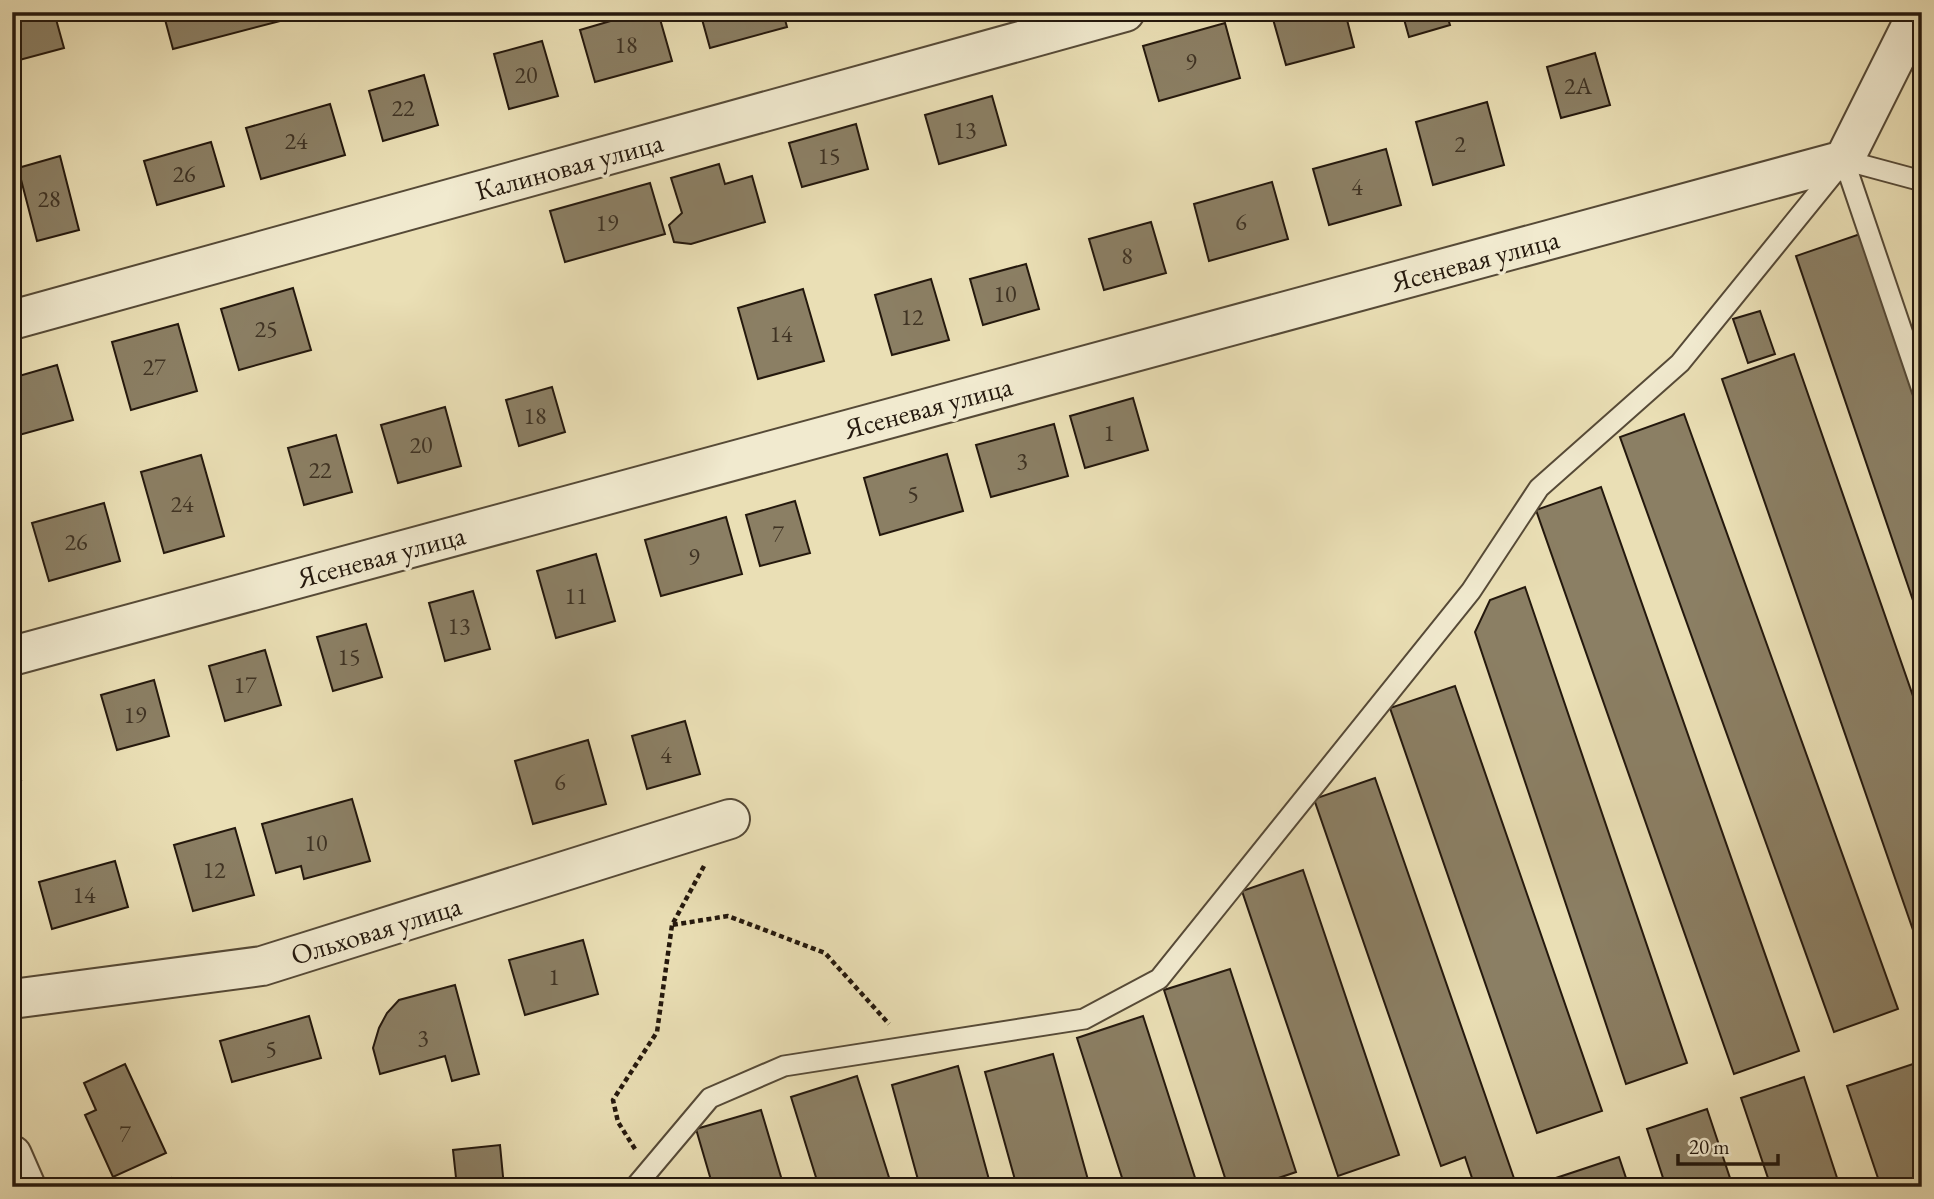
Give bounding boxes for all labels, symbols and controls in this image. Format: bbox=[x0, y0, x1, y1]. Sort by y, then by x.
house number: 18 bbox=[614, 29, 638, 60]
house number: 9 bbox=[1185, 46, 1197, 77]
house number: 20 bbox=[514, 59, 538, 90]
house number: 2А bbox=[1564, 70, 1592, 101]
house number: 22 bbox=[391, 92, 415, 123]
house number: 13 bbox=[953, 114, 977, 145]
street label: Калиновая улица bbox=[471, 123, 668, 208]
house number: 24 bbox=[284, 125, 308, 156]
house number: 2 bbox=[1454, 128, 1466, 159]
house number: 15 bbox=[817, 140, 841, 171]
house number: 26 bbox=[172, 158, 196, 189]
house number: 4 bbox=[1351, 171, 1363, 202]
house number: 28 bbox=[37, 183, 61, 214]
house number: 6 bbox=[1235, 206, 1247, 237]
house number: 19 bbox=[595, 207, 619, 238]
street label: Ясеневая улица bbox=[1386, 220, 1564, 300]
house number: 8 bbox=[1121, 240, 1133, 271]
house number: 10 bbox=[993, 278, 1017, 309]
house number: 12 bbox=[900, 301, 924, 332]
house number: 25 bbox=[254, 313, 278, 344]
house number: 14 bbox=[769, 318, 793, 349]
house number: 27 bbox=[142, 351, 166, 382]
street label: Ясеневая улица bbox=[839, 367, 1017, 447]
house number: 18 bbox=[523, 400, 547, 431]
house number: 1 bbox=[1103, 417, 1115, 448]
house number: 20 bbox=[409, 429, 433, 460]
house number: 3 bbox=[1016, 445, 1028, 476]
house number: 22 bbox=[308, 454, 332, 485]
house number: 5 bbox=[907, 478, 919, 509]
house number: 24 bbox=[170, 488, 194, 519]
street label: Ясеневая улица bbox=[292, 516, 470, 596]
house number: 7 bbox=[772, 518, 784, 549]
house number: 26 bbox=[64, 526, 88, 557]
house number: 9 bbox=[688, 541, 700, 572]
house number: 11 bbox=[564, 580, 588, 611]
house number: 13 bbox=[447, 610, 471, 641]
house number: 15 bbox=[337, 641, 361, 672]
house number: 17 bbox=[233, 669, 257, 700]
house number: 19 bbox=[123, 699, 147, 730]
house number: 4 bbox=[660, 739, 672, 770]
house number: 6 bbox=[554, 766, 566, 797]
house number: 10 bbox=[304, 827, 328, 858]
house number: 12 bbox=[202, 854, 226, 885]
house number: 14 bbox=[72, 879, 96, 910]
street label: Ольховая улица bbox=[286, 887, 466, 973]
house number: 1 bbox=[548, 961, 560, 992]
house number: 3 bbox=[417, 1022, 429, 1053]
house number: 5 bbox=[265, 1033, 277, 1064]
house number: 7 bbox=[119, 1118, 131, 1149]
scale bar bbox=[1678, 1122, 1778, 1166]
text: 20 m bbox=[1689, 1133, 1730, 1160]

